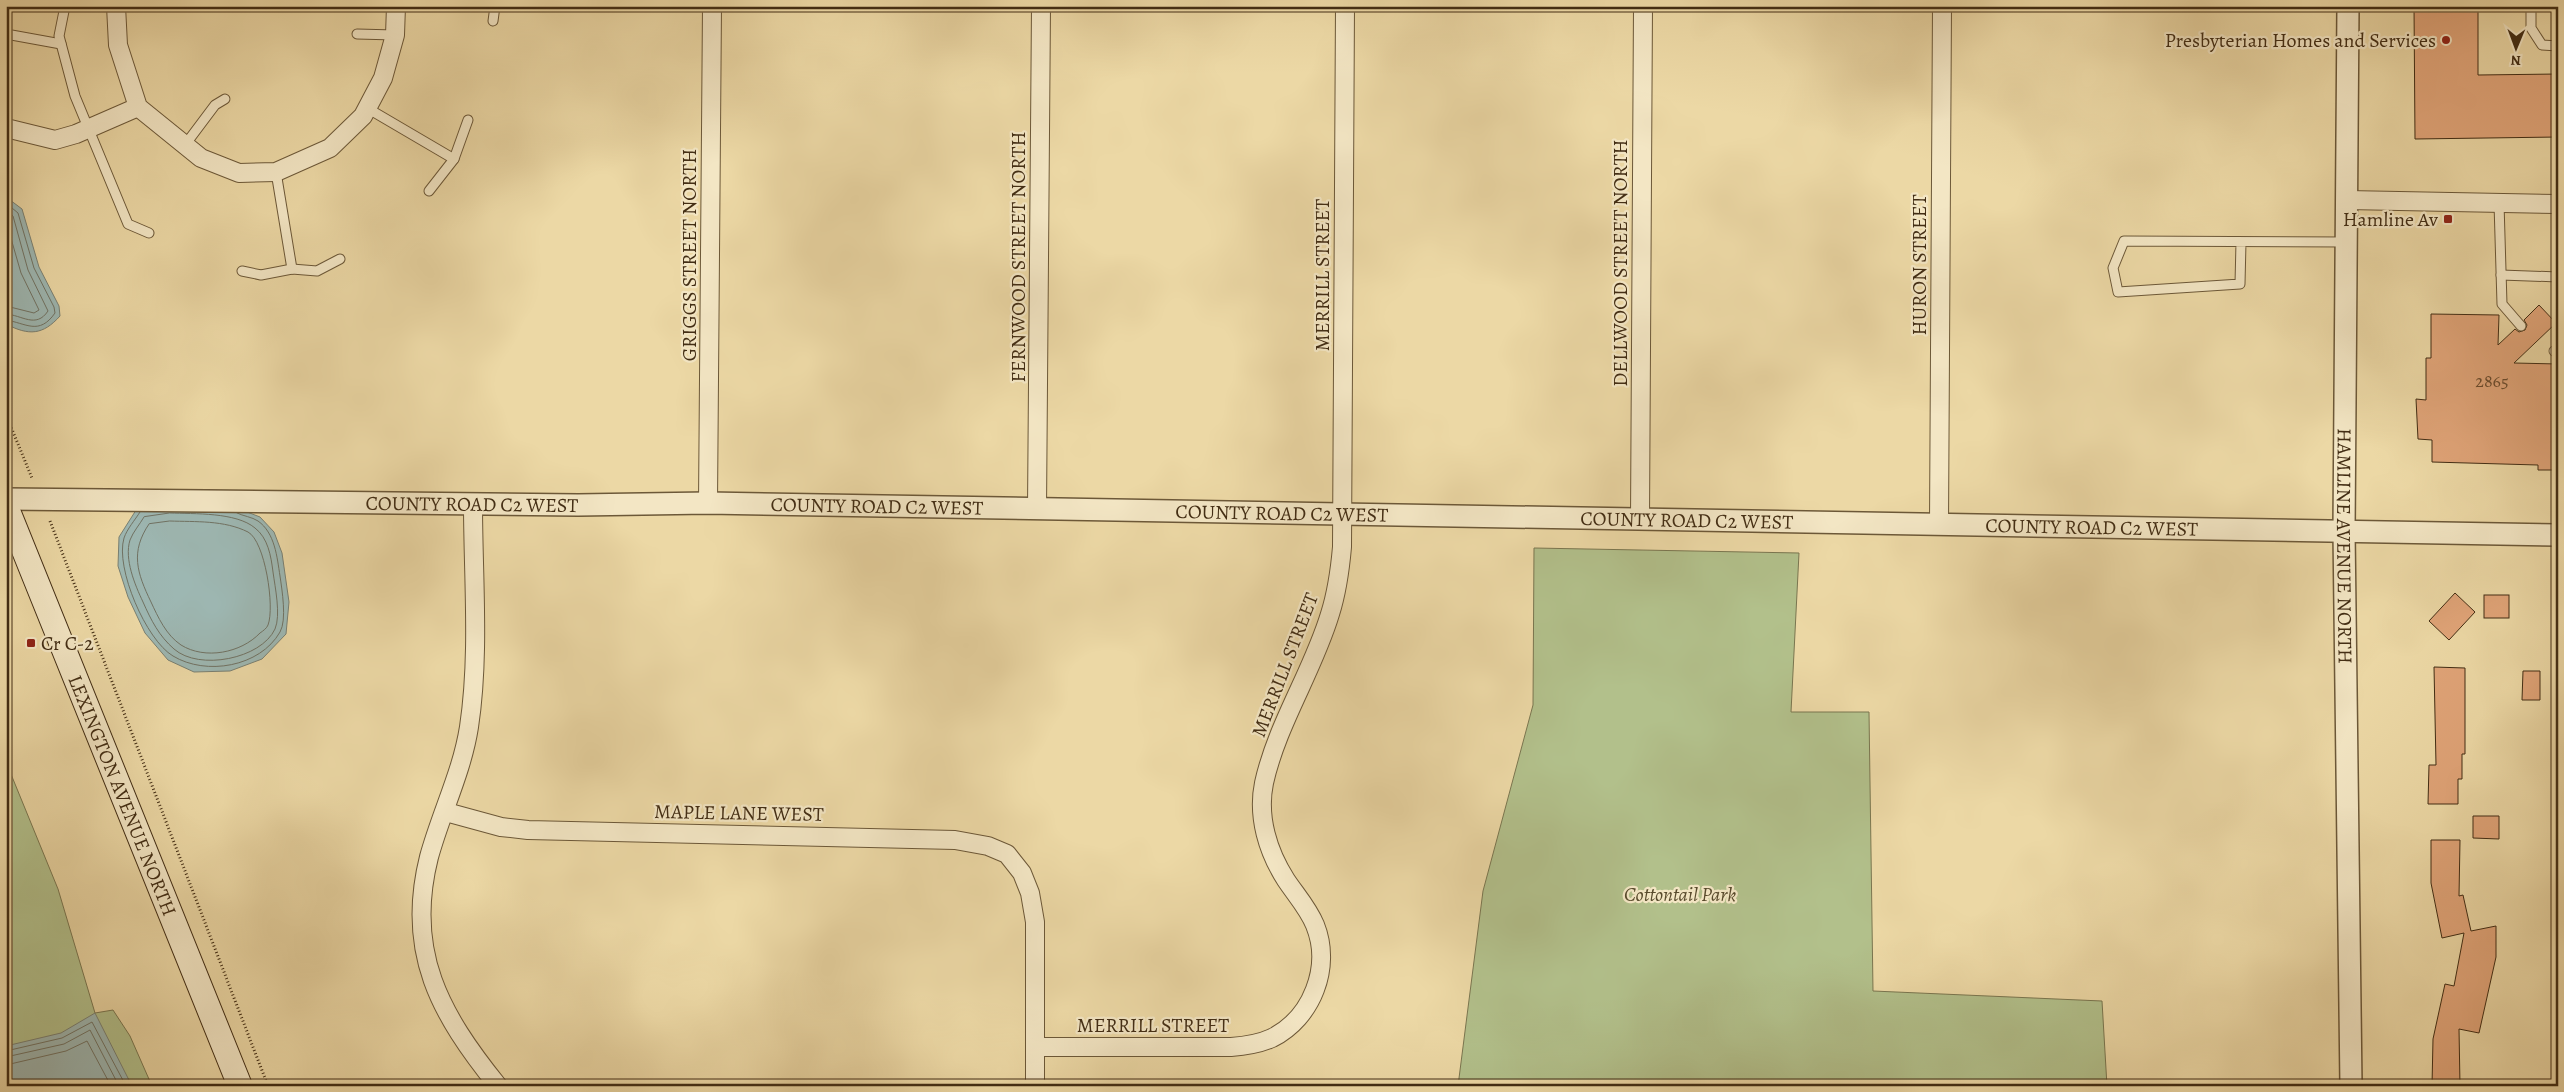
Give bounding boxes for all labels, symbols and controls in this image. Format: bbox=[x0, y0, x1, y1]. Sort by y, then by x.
north arrow bbox=[2492, 22, 2542, 72]
place label: Presbyterian Homes and Services bbox=[2165, 27, 2436, 54]
marker: Presbyterian Homes and Services bbox=[2440, 34, 2452, 46]
text: N bbox=[2511, 51, 2521, 70]
street label: FERNWOOD STREET NORTH bbox=[1005, 131, 1032, 383]
street label: DELLWOOD STREET NORTH bbox=[1607, 139, 1634, 387]
street label: GRIGGS STREET NORTH bbox=[676, 149, 703, 361]
street label: HURON STREET bbox=[1906, 194, 1933, 336]
street label: MERRILL STREET bbox=[1309, 199, 1336, 351]
place label: Hamline Av bbox=[2343, 206, 2439, 233]
marker: Hamline Av bbox=[2442, 213, 2454, 225]
house number: 2865 bbox=[2475, 369, 2509, 393]
street label: HAMLINE AVENUE NORTH bbox=[2330, 428, 2359, 664]
street label: COUNTY ROAD C2 WEST bbox=[365, 489, 579, 519]
street label: COUNTY ROAD C2 WEST bbox=[770, 491, 984, 521]
street label: COUNTY ROAD C2 WEST bbox=[1175, 498, 1389, 528]
street label: COUNTY ROAD C2 WEST bbox=[1580, 505, 1793, 535]
street label: COUNTY ROAD C2 WEST bbox=[1985, 512, 2198, 542]
street label: MERRILL STREET bbox=[1245, 589, 1325, 741]
place label: Cr C-2 bbox=[41, 630, 94, 657]
marker: Cr C-2 bbox=[25, 637, 37, 649]
street label: LEXINGTON AVENUE NORTH bbox=[62, 671, 183, 920]
street label: MAPLE LANE WEST bbox=[654, 798, 824, 828]
park label: Cottontail Park bbox=[1624, 881, 1736, 908]
street label: MERRILL STREET bbox=[1077, 1012, 1229, 1039]

